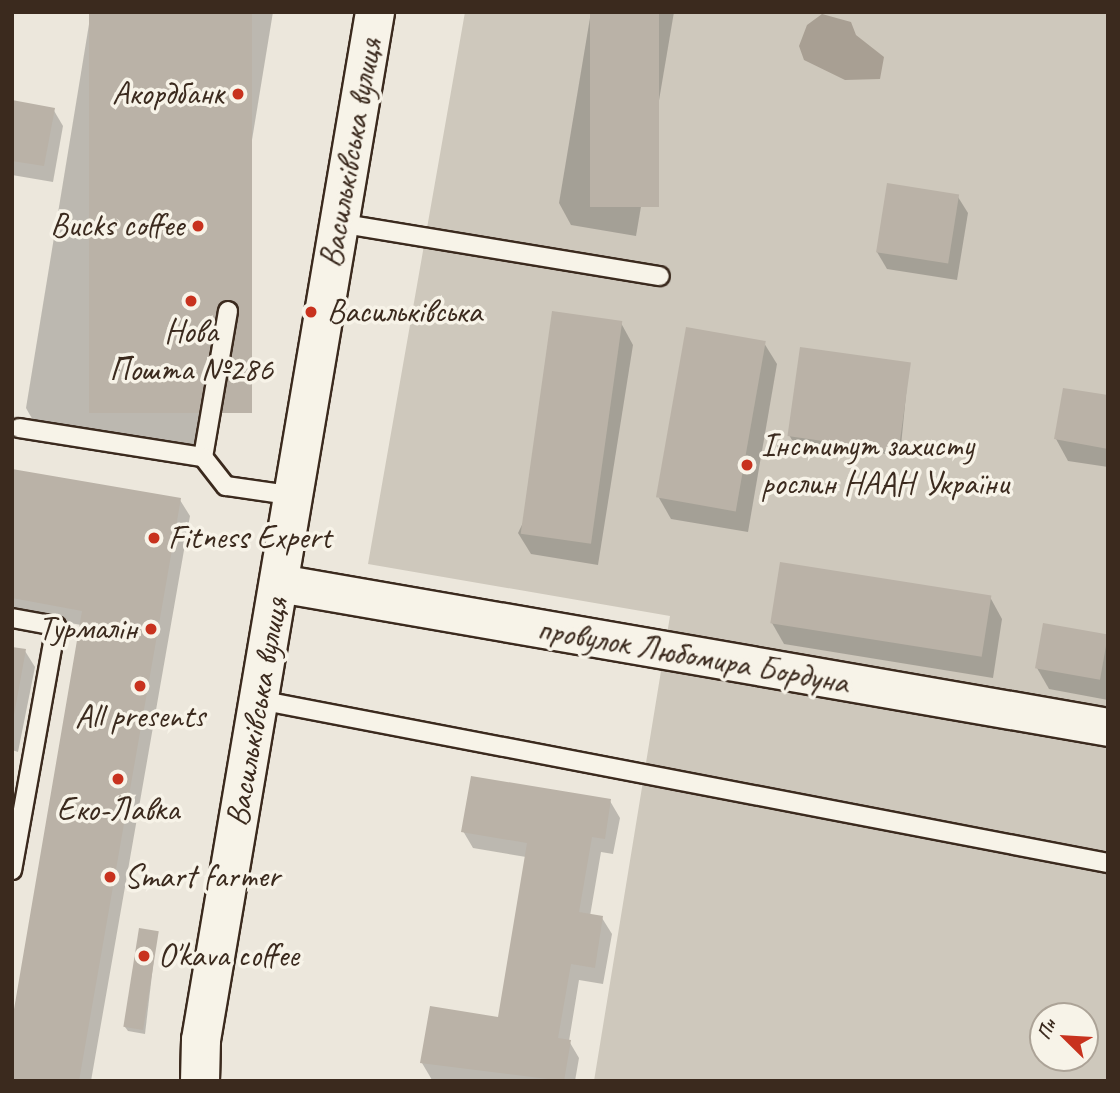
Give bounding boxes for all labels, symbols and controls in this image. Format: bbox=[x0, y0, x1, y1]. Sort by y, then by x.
street label: Васильківська вулиця bbox=[311, 35, 391, 271]
place label: Акордбанк bbox=[112, 74, 224, 114]
marker: Акордбанк bbox=[230, 86, 246, 102]
place label: Bucks coffee bbox=[50, 206, 184, 246]
marker: Bucks coffee bbox=[190, 218, 206, 234]
place label: Васильківська bbox=[327, 292, 482, 332]
marker: Нова Пошта №286 bbox=[183, 293, 199, 309]
marker: Васильківська bbox=[301, 302, 321, 322]
place label: Нова Пошта №286 bbox=[109, 312, 273, 390]
place label: Інститут захисту рослин НААН України bbox=[761, 426, 1008, 504]
marker: Інститут захисту рослин НААН України bbox=[739, 457, 755, 473]
place label: Fitness Expert bbox=[168, 518, 332, 558]
marker: Fitness Expert bbox=[146, 530, 162, 546]
street label: Васильківська вулиця bbox=[217, 594, 297, 830]
place label: Турмалін bbox=[38, 609, 137, 649]
street label: провулок Любомира Бордуна bbox=[534, 609, 852, 703]
marker: Турмалін bbox=[143, 621, 159, 637]
marker: All presents bbox=[132, 678, 148, 694]
place label: All presents bbox=[75, 697, 205, 737]
marker: Еко-Лавка bbox=[110, 771, 126, 787]
place label: Еко-Лавка bbox=[57, 790, 179, 830]
place label: Smart farmer bbox=[124, 857, 280, 897]
marker: Smart farmer bbox=[102, 869, 118, 885]
place label: O'kava coffee bbox=[158, 936, 298, 976]
marker: O'kava coffee bbox=[136, 948, 152, 964]
north arrow bbox=[1029, 1002, 1099, 1072]
text: Пн bbox=[1032, 1015, 1062, 1043]

